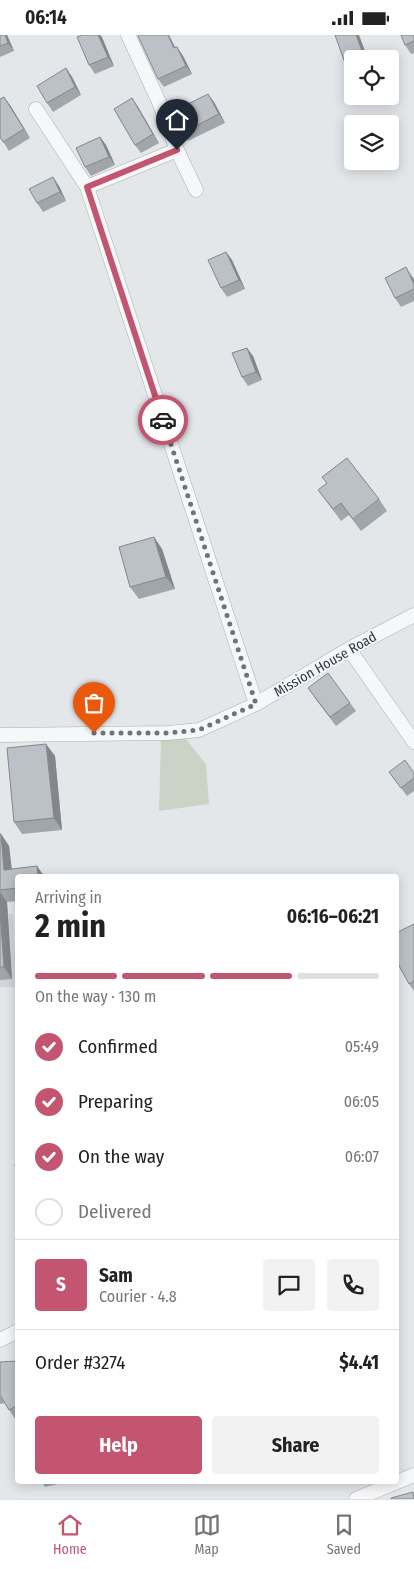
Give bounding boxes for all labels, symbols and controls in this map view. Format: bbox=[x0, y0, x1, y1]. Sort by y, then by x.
text: 06:14 bbox=[25, 6, 67, 29]
map controls bbox=[344, 50, 399, 170]
button: locate bbox=[344, 50, 399, 105]
pin bbox=[156, 99, 198, 150]
icon: home bbox=[163, 106, 191, 134]
button: layers bbox=[344, 115, 399, 170]
courier bbox=[138, 395, 188, 445]
icon: car bbox=[149, 406, 177, 434]
street label: Mission House Road bbox=[271, 628, 379, 701]
pin bbox=[73, 682, 115, 733]
icon: bag bbox=[80, 689, 108, 717]
text: Arriving in bbox=[35, 888, 102, 907]
text: 06:16–06:21 bbox=[287, 905, 379, 928]
text: 2 min bbox=[35, 907, 106, 945]
text: On the way · 130 m bbox=[35, 987, 156, 1006]
icon: check bbox=[35, 1033, 63, 1061]
text: Confirmed bbox=[78, 1035, 158, 1058]
text: 05:49 bbox=[345, 1037, 379, 1056]
icon: check bbox=[35, 1088, 63, 1116]
text: Preparing bbox=[78, 1090, 153, 1113]
text: 06:05 bbox=[344, 1092, 379, 1111]
icon: check bbox=[35, 1143, 63, 1171]
text: On the way bbox=[78, 1145, 164, 1168]
text: 06:07 bbox=[345, 1147, 379, 1166]
text: Delivered bbox=[78, 1200, 152, 1223]
button: chat bbox=[263, 1259, 315, 1311]
button: phone bbox=[327, 1259, 379, 1311]
text: Sam bbox=[99, 1264, 133, 1287]
text: S bbox=[56, 1273, 66, 1296]
text: Courier · 4.8 bbox=[99, 1287, 177, 1306]
text: Order #3274 bbox=[35, 1351, 125, 1374]
text: $4.41 bbox=[339, 1351, 379, 1374]
button: Help bbox=[35, 1416, 202, 1474]
button: Share bbox=[212, 1416, 379, 1474]
tab: Home bbox=[53, 1511, 87, 1558]
tab: Map bbox=[193, 1511, 221, 1558]
tab: Saved bbox=[327, 1511, 361, 1558]

